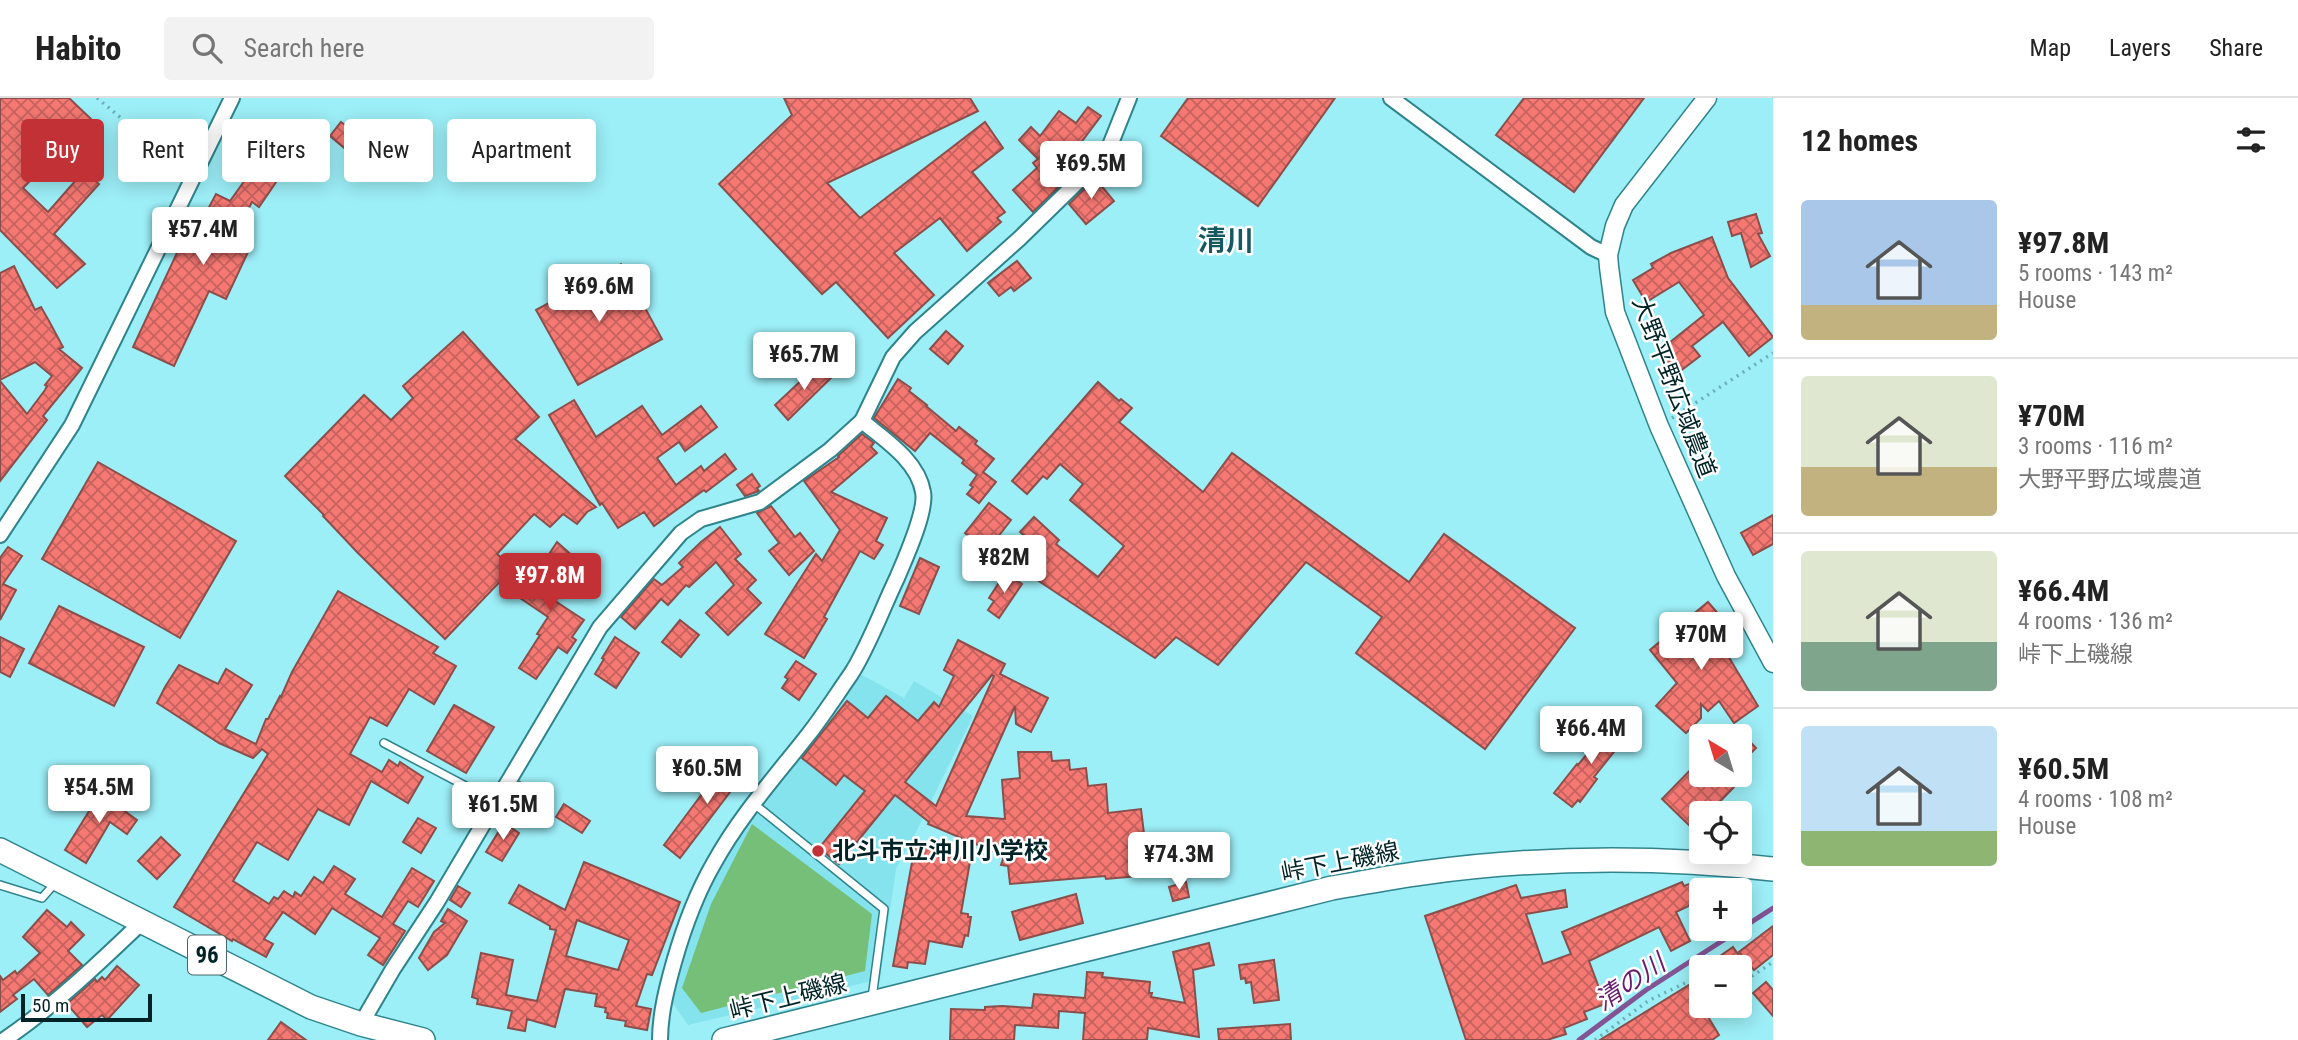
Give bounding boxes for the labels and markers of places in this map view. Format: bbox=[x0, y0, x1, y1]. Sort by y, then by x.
pin: ¥69.5M bbox=[1034, 141, 1148, 201]
pin: ¥57.4M bbox=[146, 208, 260, 267]
pin: ¥69.6M bbox=[542, 264, 656, 324]
pin: ¥65.7M bbox=[747, 332, 861, 392]
pin: ¥82M bbox=[963, 536, 1045, 595]
pin: ¥97.8M bbox=[493, 554, 607, 613]
pin: ¥70M bbox=[1660, 612, 1742, 672]
pin: ¥66.4M bbox=[1534, 706, 1648, 766]
pin: ¥60.5M bbox=[650, 746, 764, 806]
pin: ¥54.5M bbox=[42, 766, 156, 825]
pin: ¥61.5M bbox=[446, 782, 560, 842]
pin: ¥74.3M bbox=[1122, 832, 1236, 892]
place label: 北斗市立沖川小学校 bbox=[832, 837, 1048, 865]
marker: 北斗市立沖川小学校 bbox=[810, 843, 826, 859]

